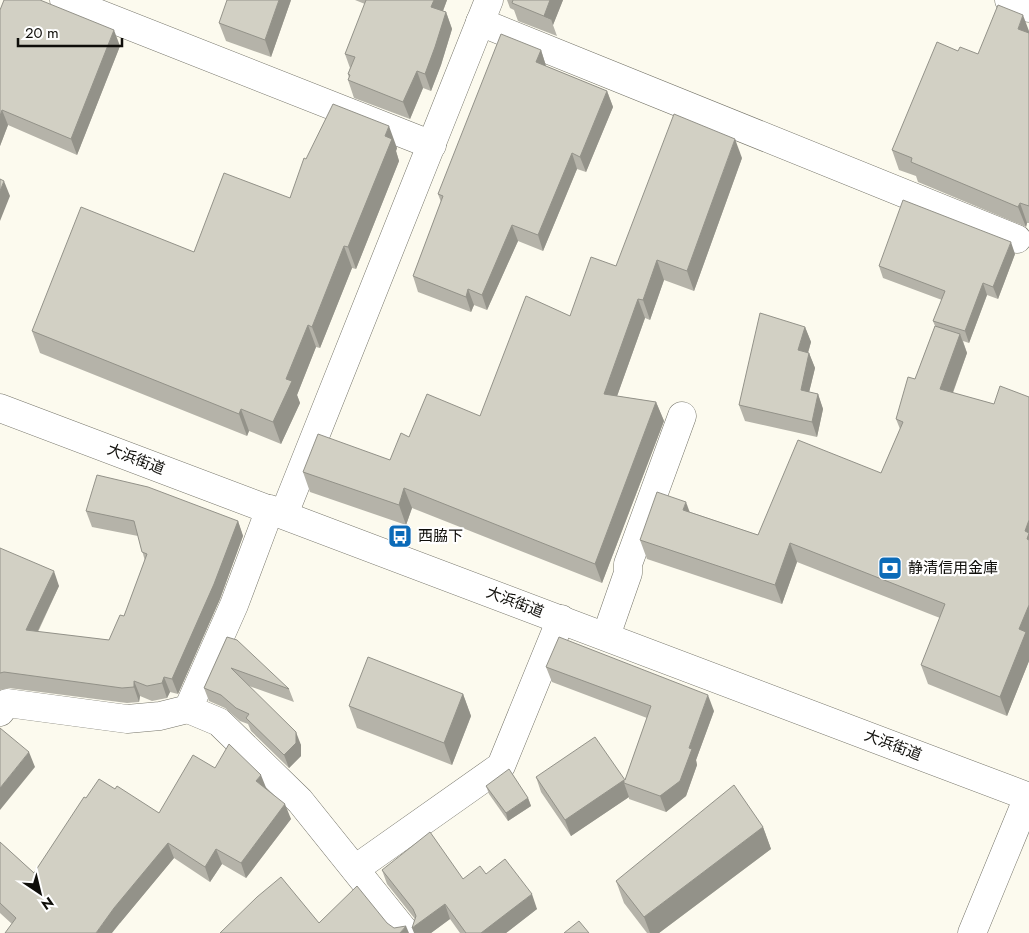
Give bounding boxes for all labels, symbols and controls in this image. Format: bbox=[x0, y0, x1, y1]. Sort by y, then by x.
scale bar bbox=[18, 15, 121, 47]
text: 20 m bbox=[25, 22, 59, 44]
street label: 大浜街道 bbox=[104, 438, 168, 480]
bus stop icon: 西脇下 bbox=[387, 523, 413, 549]
place label: 西脇下 bbox=[418, 525, 463, 547]
bank icon: 静清信用金庫 bbox=[877, 555, 903, 581]
place label: 静清信用金庫 bbox=[908, 557, 998, 579]
street label: 大浜街道 bbox=[483, 581, 547, 623]
street label: 大浜街道 bbox=[861, 724, 925, 766]
north arrow bbox=[15, 868, 65, 918]
text: N bbox=[37, 892, 58, 915]

